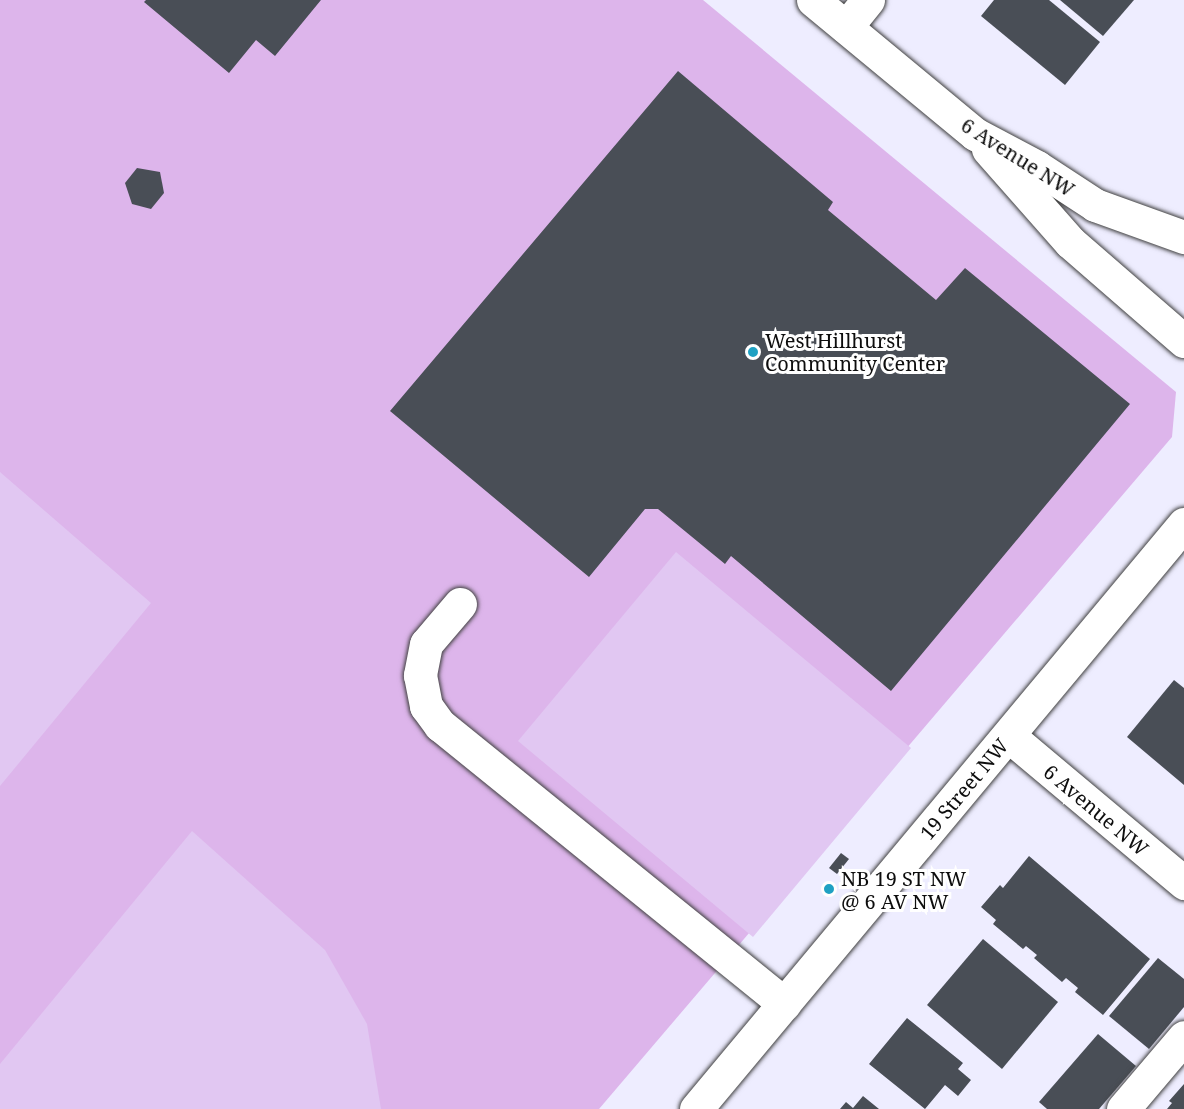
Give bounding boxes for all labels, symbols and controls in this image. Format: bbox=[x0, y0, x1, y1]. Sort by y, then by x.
street label: 6 Avenue NW bbox=[957, 113, 1079, 201]
place label: West Hillhurst Community Center bbox=[765, 328, 945, 375]
marker: West Hillhurst Community Center bbox=[746, 345, 760, 359]
street label: 19 Street NW bbox=[915, 734, 1013, 844]
street label: 6 Avenue NW bbox=[1039, 759, 1153, 861]
place label: NB 19 ST NW @ 6 AV NW bbox=[841, 866, 966, 913]
marker: NB 19 ST NW @ 6 AV NW bbox=[822, 882, 836, 896]

